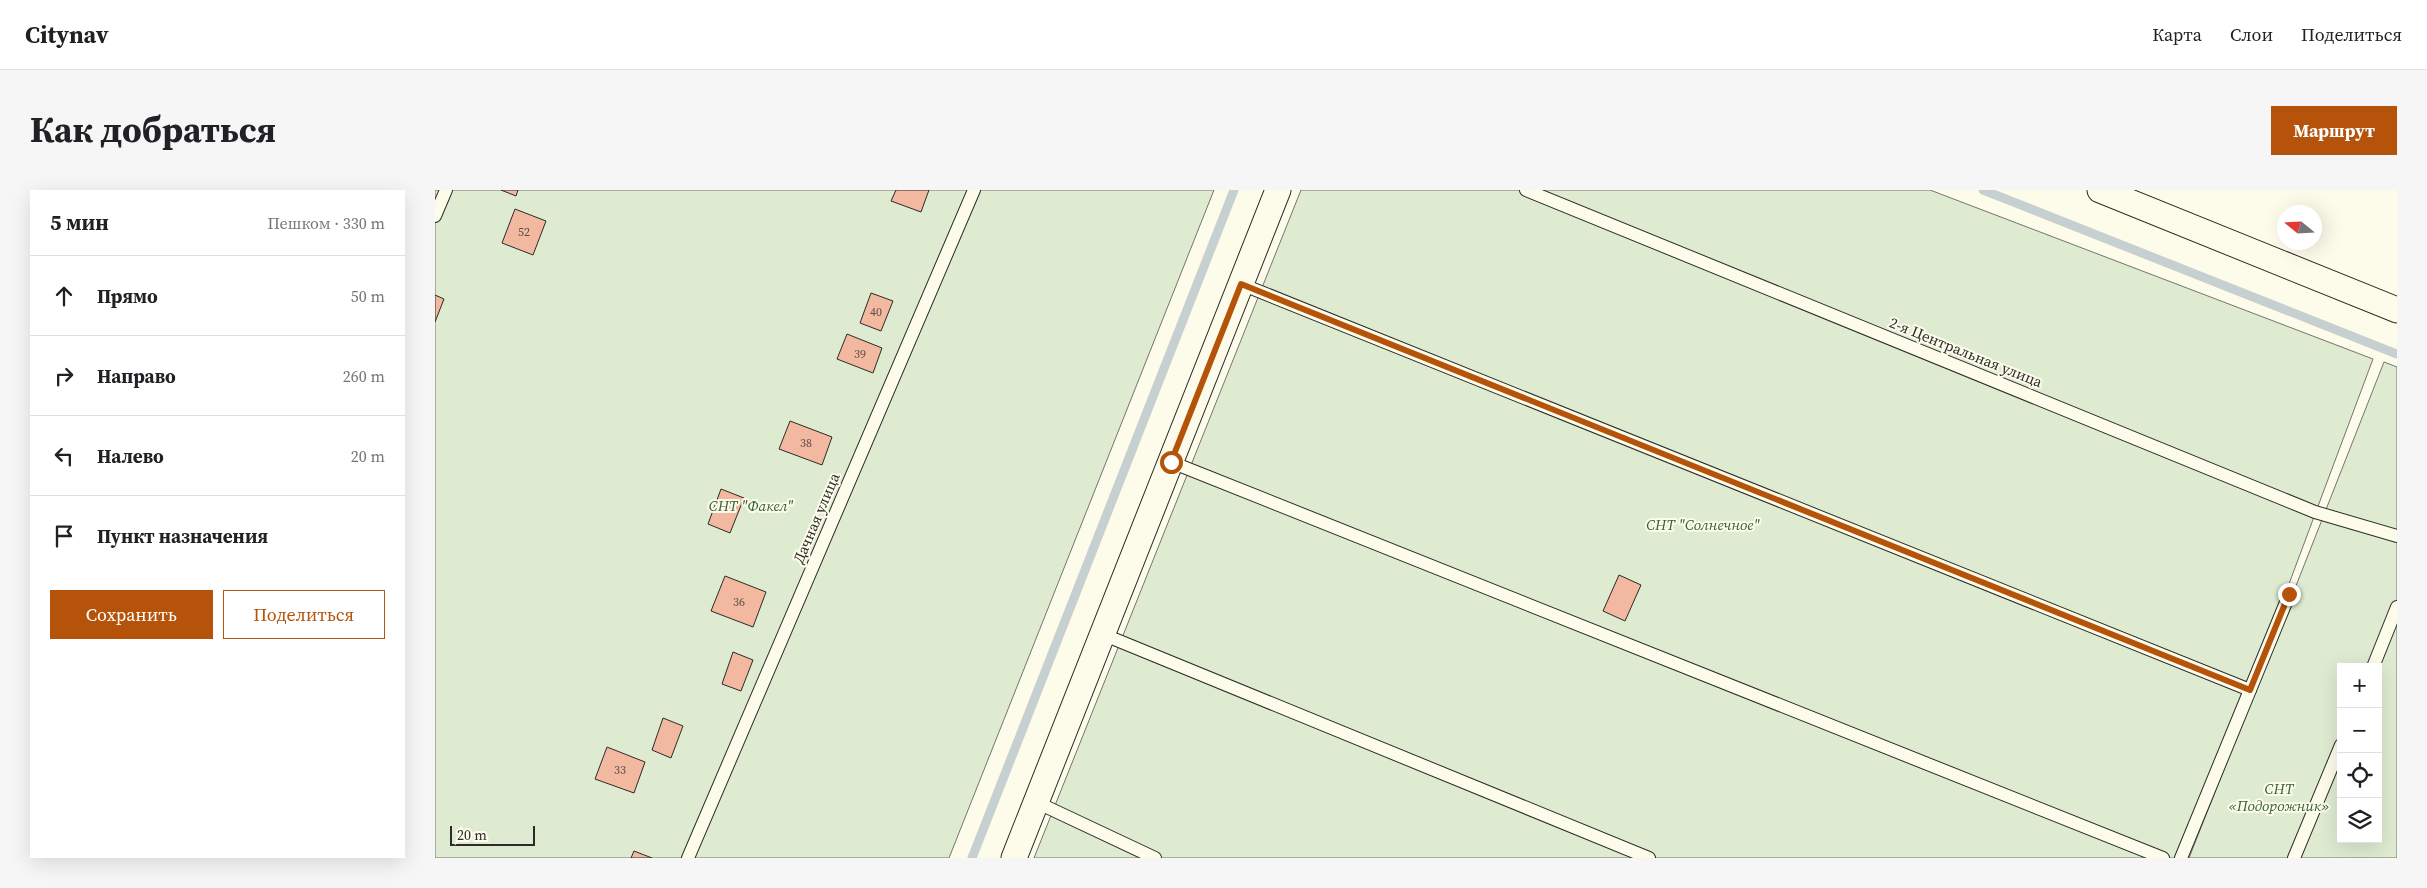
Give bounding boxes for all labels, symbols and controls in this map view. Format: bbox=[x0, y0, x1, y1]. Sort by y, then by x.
text: Citynav bbox=[25, 18, 109, 51]
text: Карта bbox=[2152, 22, 2202, 47]
text: Слои bbox=[2230, 22, 2273, 47]
text: Поделиться bbox=[2301, 22, 2402, 47]
text: Как добраться bbox=[30, 106, 276, 154]
button: Маршрут bbox=[2271, 106, 2397, 155]
north arrow bbox=[2277, 205, 2322, 250]
text: 5 мин bbox=[50, 208, 109, 237]
text: Пешком · 330 m bbox=[267, 212, 385, 234]
house number: 52 bbox=[518, 224, 530, 240]
icon: ahead bbox=[50, 282, 78, 310]
text: Прямо bbox=[97, 283, 158, 309]
text: 50 m bbox=[351, 285, 385, 307]
house number: 40 bbox=[870, 304, 882, 320]
street label: 2-я Центральная улица bbox=[1886, 312, 2046, 392]
house number: 39 bbox=[854, 346, 866, 362]
icon: right bbox=[50, 362, 78, 390]
text: Направо bbox=[97, 363, 176, 389]
text: 260 m bbox=[343, 365, 385, 387]
house number: 38 bbox=[800, 435, 812, 451]
icon: left bbox=[50, 442, 78, 470]
text: Налево bbox=[97, 443, 164, 469]
text: 20 m bbox=[351, 445, 385, 467]
route start bbox=[1160, 451, 1183, 474]
street label: Дачная улица bbox=[788, 469, 845, 566]
park label: СНТ "Факел" bbox=[709, 495, 794, 516]
park label: СНТ "Солнечное" bbox=[1646, 514, 1760, 535]
icon: arrive bbox=[50, 522, 78, 550]
text: Пункт назначения bbox=[97, 523, 268, 549]
route end bbox=[2278, 583, 2301, 606]
button: Сохранить bbox=[50, 590, 213, 639]
button: Поделиться bbox=[223, 590, 385, 639]
house number: 36 bbox=[733, 594, 745, 610]
map controls bbox=[2337, 663, 2382, 843]
button: + bbox=[2337, 663, 2382, 708]
button: − bbox=[2337, 708, 2382, 753]
button: locate bbox=[2337, 753, 2382, 798]
house number: 33 bbox=[614, 762, 626, 778]
park label: СНТ «Подорожник» bbox=[2229, 778, 2329, 816]
button: layers bbox=[2337, 798, 2382, 843]
scale bar bbox=[450, 823, 535, 846]
text: 20 m bbox=[457, 825, 487, 845]

